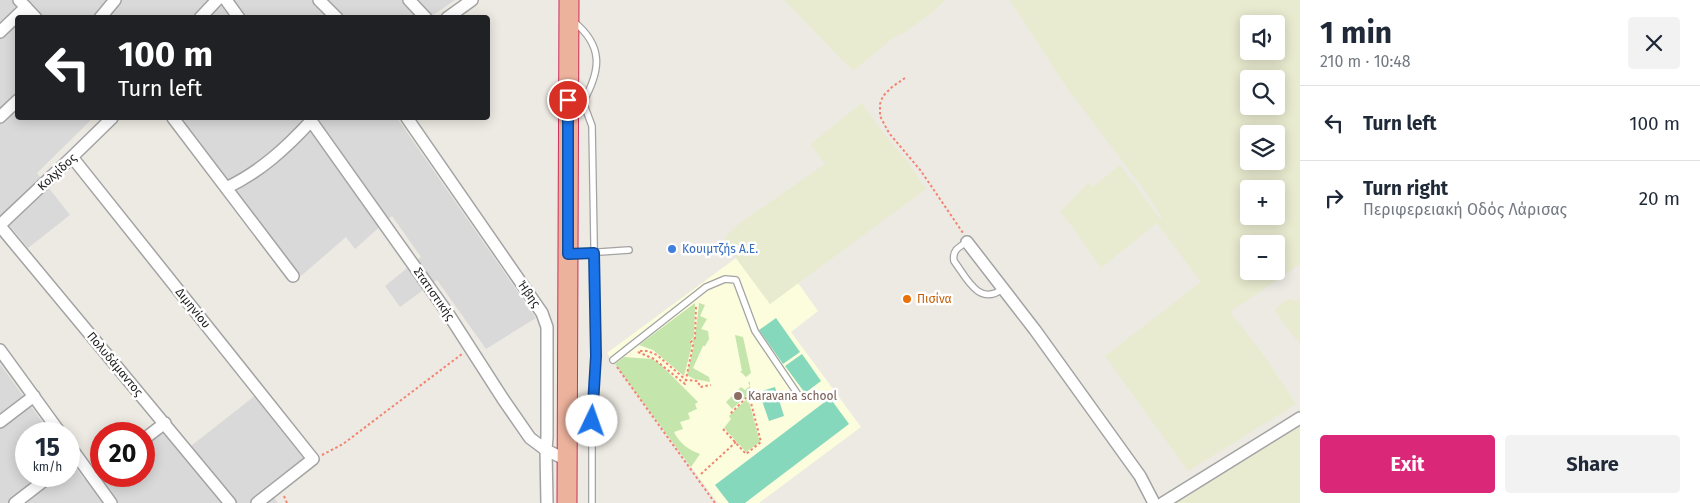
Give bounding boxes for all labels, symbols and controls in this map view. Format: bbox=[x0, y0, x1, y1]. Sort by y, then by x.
map controls bbox=[1240, 15, 1285, 280]
button: sound bbox=[1240, 15, 1285, 60]
text: 1 min bbox=[1320, 15, 1392, 51]
button: close bbox=[1628, 17, 1680, 69]
text: 100 m bbox=[118, 33, 213, 75]
icon: left bbox=[35, 35, 100, 100]
text: 210 m · 10:48 bbox=[1320, 52, 1411, 71]
button: search bbox=[1240, 70, 1285, 115]
text: Turn left bbox=[118, 75, 202, 102]
pin bbox=[547, 79, 589, 121]
icon: arrive bbox=[554, 86, 582, 114]
icon: left bbox=[1320, 109, 1348, 137]
text: Turn left bbox=[1363, 112, 1437, 135]
text: 100 m bbox=[1629, 112, 1680, 135]
button: layers bbox=[1240, 125, 1285, 170]
street label: Κολχίδος bbox=[35, 150, 80, 193]
text: Turn right bbox=[1363, 177, 1448, 200]
button: + bbox=[1240, 180, 1285, 225]
icon: right bbox=[1320, 184, 1348, 212]
text: 20 m bbox=[1639, 187, 1680, 210]
text: Περιφερειακή Οδός Λάρισας bbox=[1363, 200, 1567, 219]
button: − bbox=[1240, 235, 1285, 280]
place label: Κουιμτζήs Α.Ε. bbox=[682, 242, 758, 256]
marker: Κουιμτζήs Α.Ε. bbox=[666, 243, 678, 255]
street label: Στατιστικής bbox=[411, 265, 458, 323]
street label: Ήβης bbox=[515, 278, 543, 310]
street label: Διμηνίου bbox=[173, 285, 213, 331]
place label: Πισίνα bbox=[917, 292, 952, 306]
marker: Πισίνα bbox=[901, 293, 913, 305]
street label: Πολυδάμαντος bbox=[84, 329, 146, 399]
place label: Karavana school bbox=[748, 389, 837, 403]
marker: Karavana school bbox=[732, 390, 744, 402]
position arrow bbox=[565, 394, 617, 446]
speed limit sign: 20 bbox=[90, 422, 155, 487]
text: 15 bbox=[35, 433, 60, 463]
button: Exit bbox=[1320, 435, 1495, 493]
button: Share bbox=[1505, 435, 1680, 493]
text: km/h bbox=[33, 460, 62, 474]

